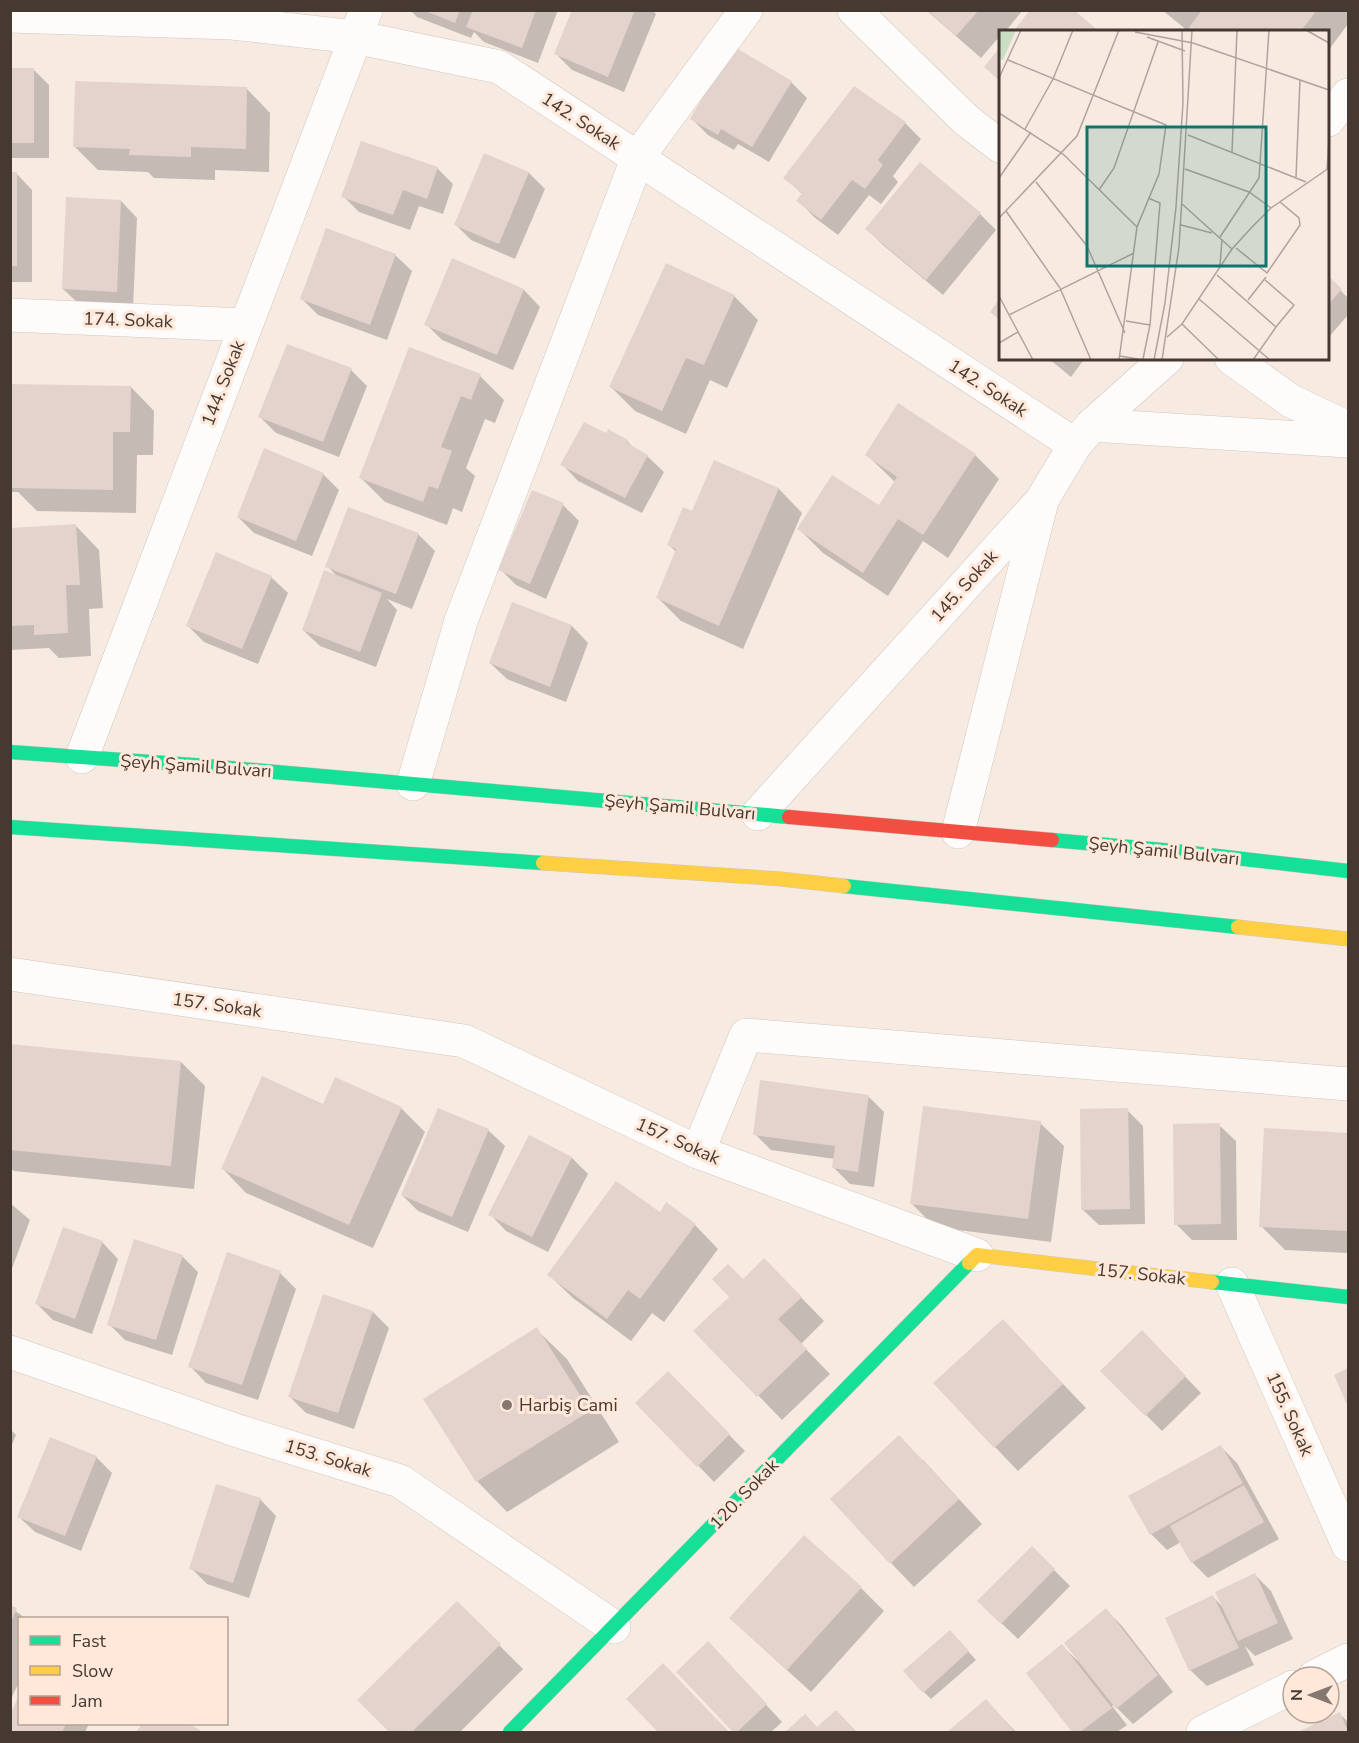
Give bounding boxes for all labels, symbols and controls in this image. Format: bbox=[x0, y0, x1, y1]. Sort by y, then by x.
inset map bbox=[999, 30, 1329, 360]
street label: 142. Sokak bbox=[537, 87, 626, 156]
street label: 174. Sokak bbox=[83, 306, 174, 334]
street label: 144. Sokak bbox=[196, 336, 251, 429]
street label: 142. Sokak bbox=[944, 354, 1033, 423]
street label: 145. Sokak bbox=[925, 544, 1004, 627]
street label: Şeyh Şamil Bulvarı bbox=[120, 749, 272, 783]
street label: Şeyh Şamil Bulvarı bbox=[604, 788, 756, 826]
street label: Şeyh Şamil Bulvarı bbox=[1087, 831, 1241, 871]
street label: 157. Sokak bbox=[171, 987, 264, 1023]
street label: 157. Sokak bbox=[632, 1112, 725, 1171]
street label: 157. Sokak bbox=[1095, 1257, 1188, 1291]
street label: 155. Sokak bbox=[1261, 1368, 1320, 1461]
place label: Harbiş Cami bbox=[519, 1393, 618, 1417]
marker: Harbiş Cami bbox=[500, 1398, 514, 1412]
street label: 153. Sokak bbox=[282, 1433, 375, 1483]
street label: 120. Sokak bbox=[704, 1453, 784, 1535]
legend bbox=[18, 1617, 228, 1725]
text: Fast bbox=[72, 1629, 107, 1653]
text: Slow bbox=[72, 1659, 113, 1683]
north arrow bbox=[1281, 1665, 1341, 1725]
text: Jam bbox=[71, 1689, 103, 1713]
text: N bbox=[1286, 1689, 1308, 1701]

